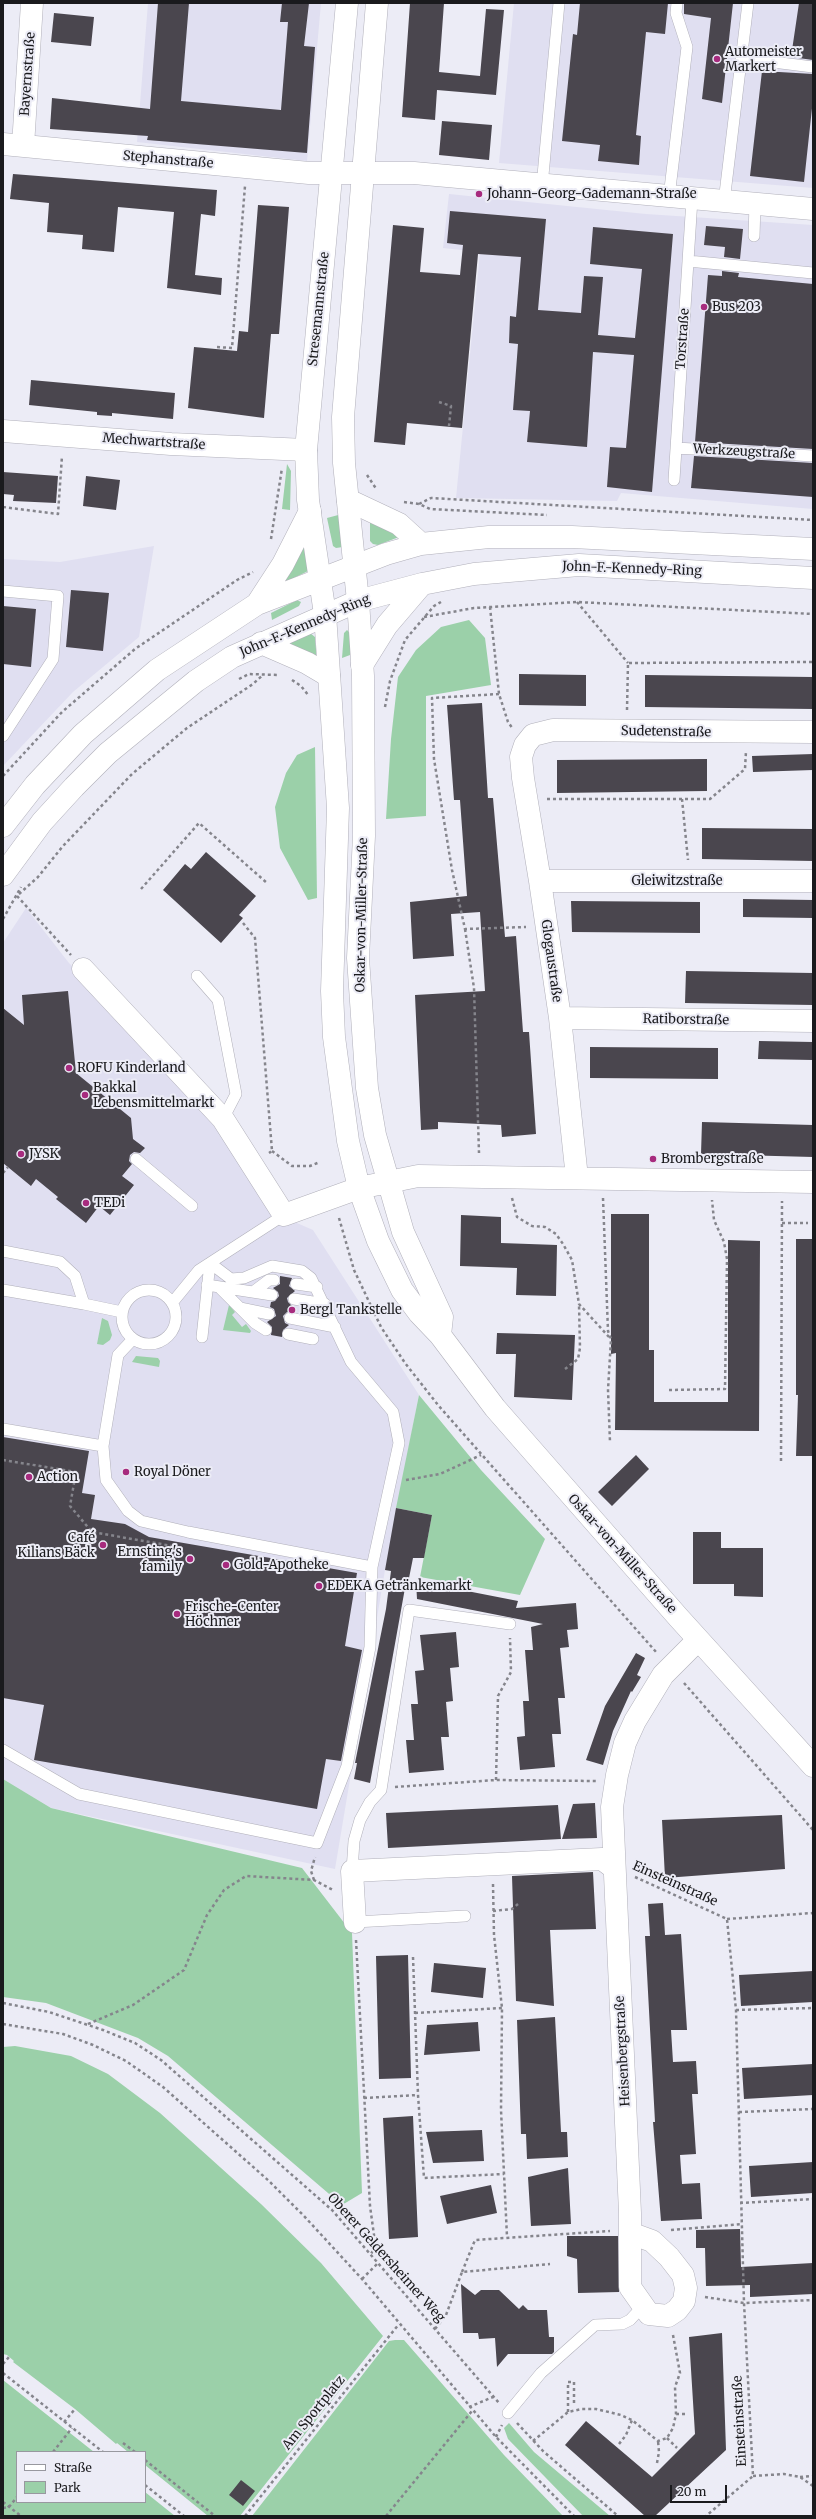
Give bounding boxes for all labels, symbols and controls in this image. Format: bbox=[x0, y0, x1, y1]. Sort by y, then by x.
street label: Bayernstraße bbox=[17, 31, 39, 117]
place label: Automeister Markert bbox=[725, 44, 802, 75]
marker: Automeister Markert bbox=[712, 54, 722, 64]
street label: Stephanstraße bbox=[122, 148, 214, 172]
place label: Johann-Georg-Gademann-Straße bbox=[487, 186, 697, 202]
marker: Johann-Georg-Gademann-Straße bbox=[474, 189, 484, 199]
street label: Stresemannstraße bbox=[305, 251, 333, 367]
place label: Bus 203 bbox=[712, 299, 761, 315]
marker: Bus 203 bbox=[699, 302, 709, 312]
street label: Torstraße bbox=[673, 308, 693, 370]
street label: Mechwartstraße bbox=[102, 431, 206, 453]
street label: Werkzeugstraße bbox=[693, 442, 795, 462]
street label: John-F.-Kennedy-Ring bbox=[562, 559, 702, 579]
street label: John-F.-Kennedy-Ring bbox=[237, 591, 373, 661]
street label: Sudetenstraße bbox=[621, 723, 711, 741]
street label: Oskar-von-Miller-Straße bbox=[353, 837, 371, 993]
street label: Gleiwitzstraße bbox=[631, 873, 723, 889]
street label: Glogaustraße bbox=[537, 919, 565, 1003]
street label: Ratiborstraße bbox=[643, 1011, 729, 1029]
place label: ROFU Kinderland bbox=[77, 1060, 186, 1076]
marker: ROFU Kinderland bbox=[64, 1063, 74, 1073]
place label: Bakkal Lebensmittelmarkt bbox=[93, 1080, 214, 1111]
marker: Bakkal Lebensmittelmarkt bbox=[80, 1090, 90, 1100]
place label: JYSK bbox=[29, 1146, 59, 1162]
marker: JYSK bbox=[16, 1149, 26, 1159]
place label: Brombergstraße bbox=[661, 1151, 763, 1167]
marker: Brombergstraße bbox=[648, 1154, 658, 1164]
place label: TEDi bbox=[94, 1195, 125, 1211]
marker: TEDi bbox=[81, 1198, 91, 1208]
place label: Bergl Tankstelle bbox=[300, 1302, 402, 1318]
marker: Bergl Tankstelle bbox=[287, 1305, 297, 1315]
place label: Royal Döner bbox=[134, 1464, 211, 1480]
marker: Royal Döner bbox=[121, 1467, 131, 1477]
place label: Action bbox=[37, 1469, 78, 1485]
marker: Action bbox=[24, 1472, 34, 1482]
street label: Oskar-von-Miller-Straße bbox=[564, 1491, 680, 1617]
place label: Café Kilians Bäck bbox=[17, 1530, 95, 1561]
marker: Café Kilians Bäck bbox=[98, 1540, 108, 1550]
place label: Ernsting's family bbox=[118, 1544, 182, 1575]
marker: Ernsting's family bbox=[185, 1554, 195, 1564]
place label: Gold-Apotheke bbox=[234, 1557, 328, 1573]
marker: Gold-Apotheke bbox=[221, 1560, 231, 1570]
place label: EDEKA Getränkemarkt bbox=[327, 1578, 471, 1594]
marker: EDEKA Getränkemarkt bbox=[314, 1581, 324, 1591]
place label: Frische-Center Höchner bbox=[185, 1599, 279, 1630]
marker: Frische-Center Höchner bbox=[172, 1609, 182, 1619]
street label: Einsteinstraße bbox=[630, 1858, 720, 1910]
street label: Heisenbergstraße bbox=[612, 1995, 634, 2107]
street label: Oberer Geldersheimer Weg bbox=[324, 2190, 448, 2326]
street label: Am Sportplatz bbox=[279, 2373, 349, 2453]
street label: Einsteinstraße bbox=[730, 2375, 750, 2467]
legend bbox=[16, 2451, 146, 2503]
text: Straße bbox=[54, 2460, 92, 2475]
scale bar bbox=[672, 2477, 729, 2503]
text: Park bbox=[54, 2480, 81, 2495]
text: 20 m bbox=[677, 2484, 706, 2499]

